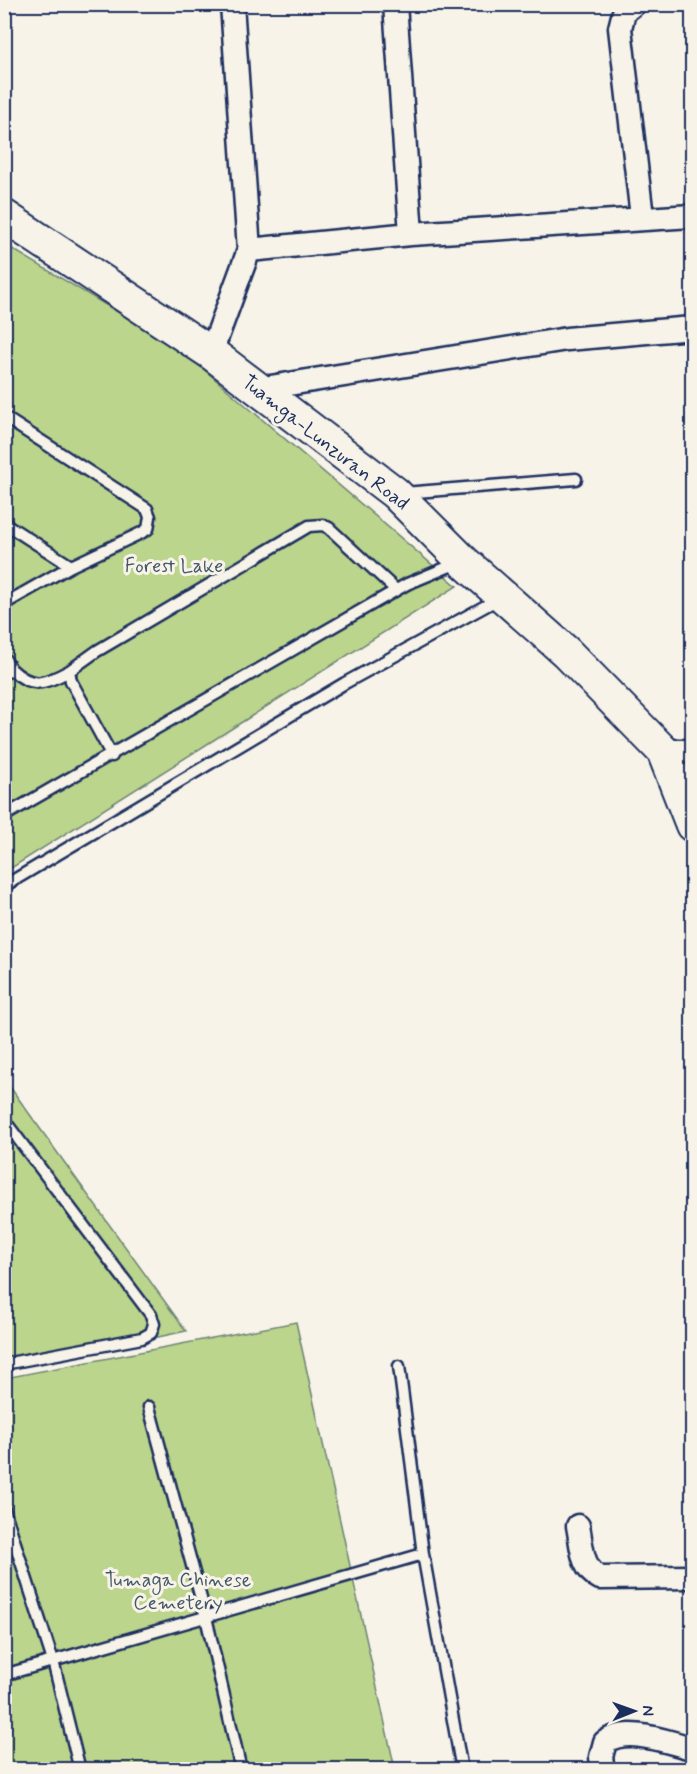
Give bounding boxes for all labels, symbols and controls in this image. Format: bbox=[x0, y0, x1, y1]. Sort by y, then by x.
street label: Tuamga-Lunzuran Road bbox=[235, 369, 414, 518]
park label: Forest Lake bbox=[125, 553, 223, 580]
park label: Tumaga Chinese Cemetery bbox=[105, 1567, 251, 1617]
north arrow bbox=[604, 1681, 664, 1741]
text: N bbox=[637, 1705, 658, 1716]

